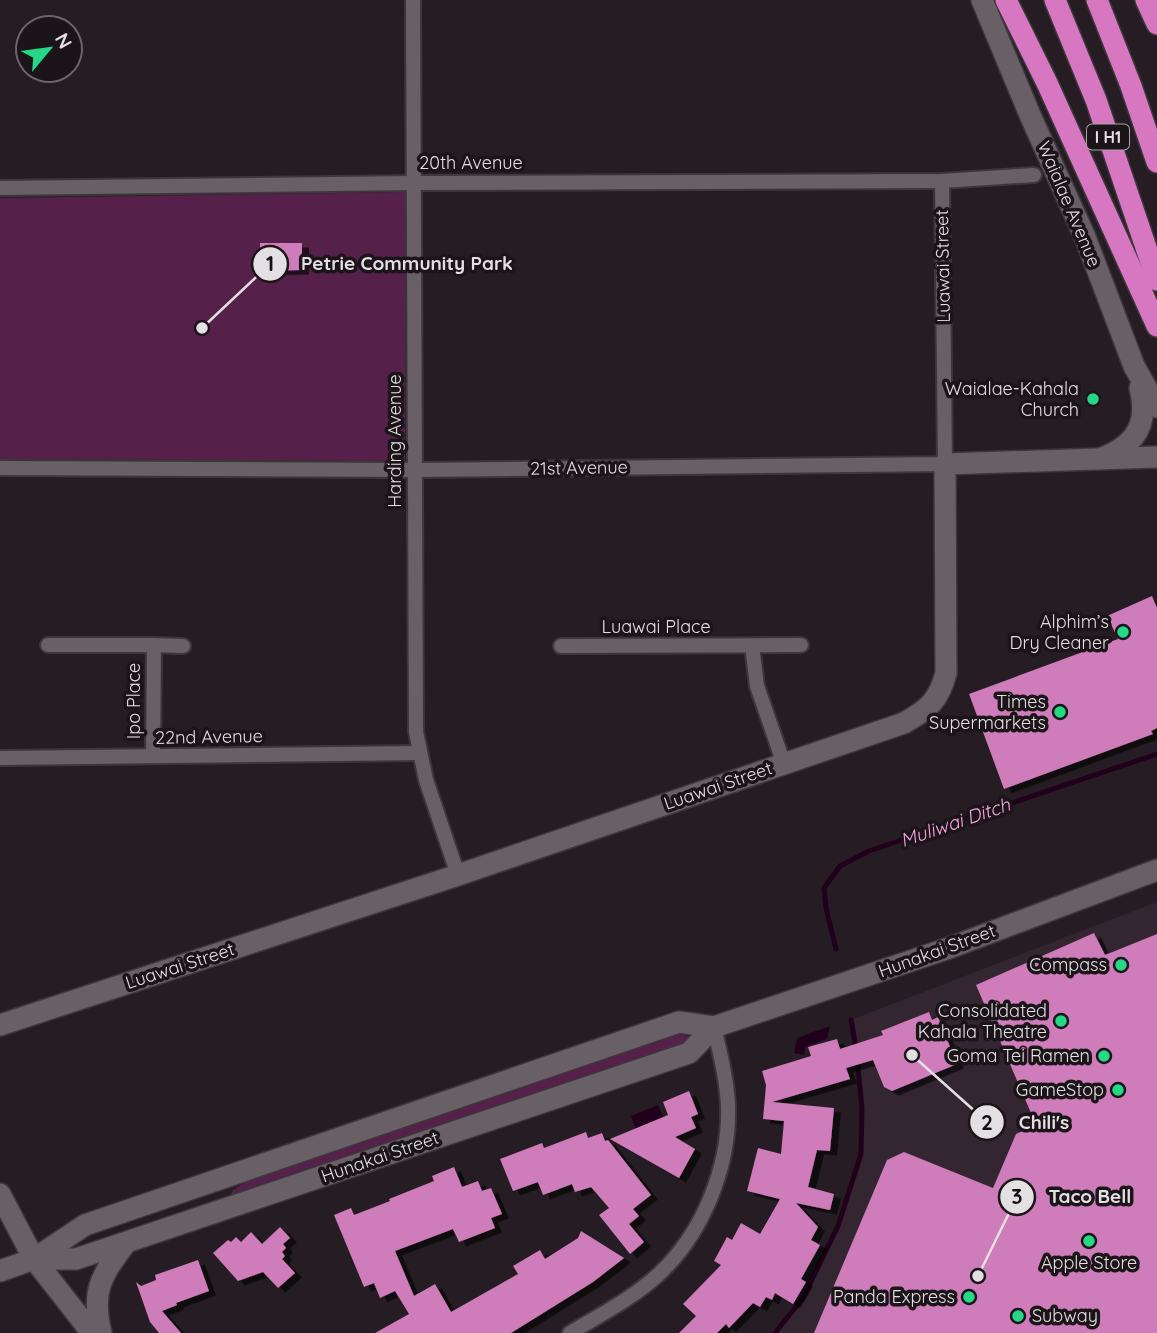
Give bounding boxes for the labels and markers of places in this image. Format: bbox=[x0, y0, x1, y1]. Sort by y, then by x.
callout: Petrie Community Park bbox=[252, 244, 527, 284]
place label: Waialae-Kahala Church bbox=[945, 377, 1079, 421]
marker: Waialae-Kahala Church bbox=[1085, 391, 1101, 407]
place label: Alphim’s Dry Cleaner bbox=[1010, 610, 1109, 654]
marker: Alphim’s Dry Cleaner bbox=[1115, 624, 1131, 640]
place label: Times Supermarkets bbox=[929, 690, 1046, 734]
marker: Times Supermarkets bbox=[1052, 704, 1068, 720]
place label: Compass bbox=[1029, 953, 1107, 976]
marker: Compass bbox=[1113, 957, 1129, 973]
place label: Consolidated Kahala Theatre bbox=[918, 999, 1047, 1043]
marker: Consolidated Kahala Theatre bbox=[1053, 1013, 1069, 1029]
place label: Goma Tei Ramen bbox=[947, 1044, 1090, 1067]
marker: Goma Tei Ramen bbox=[1096, 1048, 1112, 1064]
place label: GameStop bbox=[1016, 1078, 1104, 1101]
marker: GameStop bbox=[1110, 1082, 1126, 1098]
callout: Chili's bbox=[970, 1102, 1083, 1142]
callout: Taco Bell bbox=[999, 1177, 1145, 1217]
marker: Apple Store bbox=[1081, 1233, 1097, 1249]
place label: Apple Store bbox=[1041, 1251, 1137, 1274]
place label: Panda Express bbox=[833, 1285, 955, 1308]
marker: Panda Express bbox=[961, 1289, 977, 1305]
place label: Subway bbox=[1032, 1304, 1098, 1327]
marker: Subway bbox=[1010, 1308, 1026, 1324]

